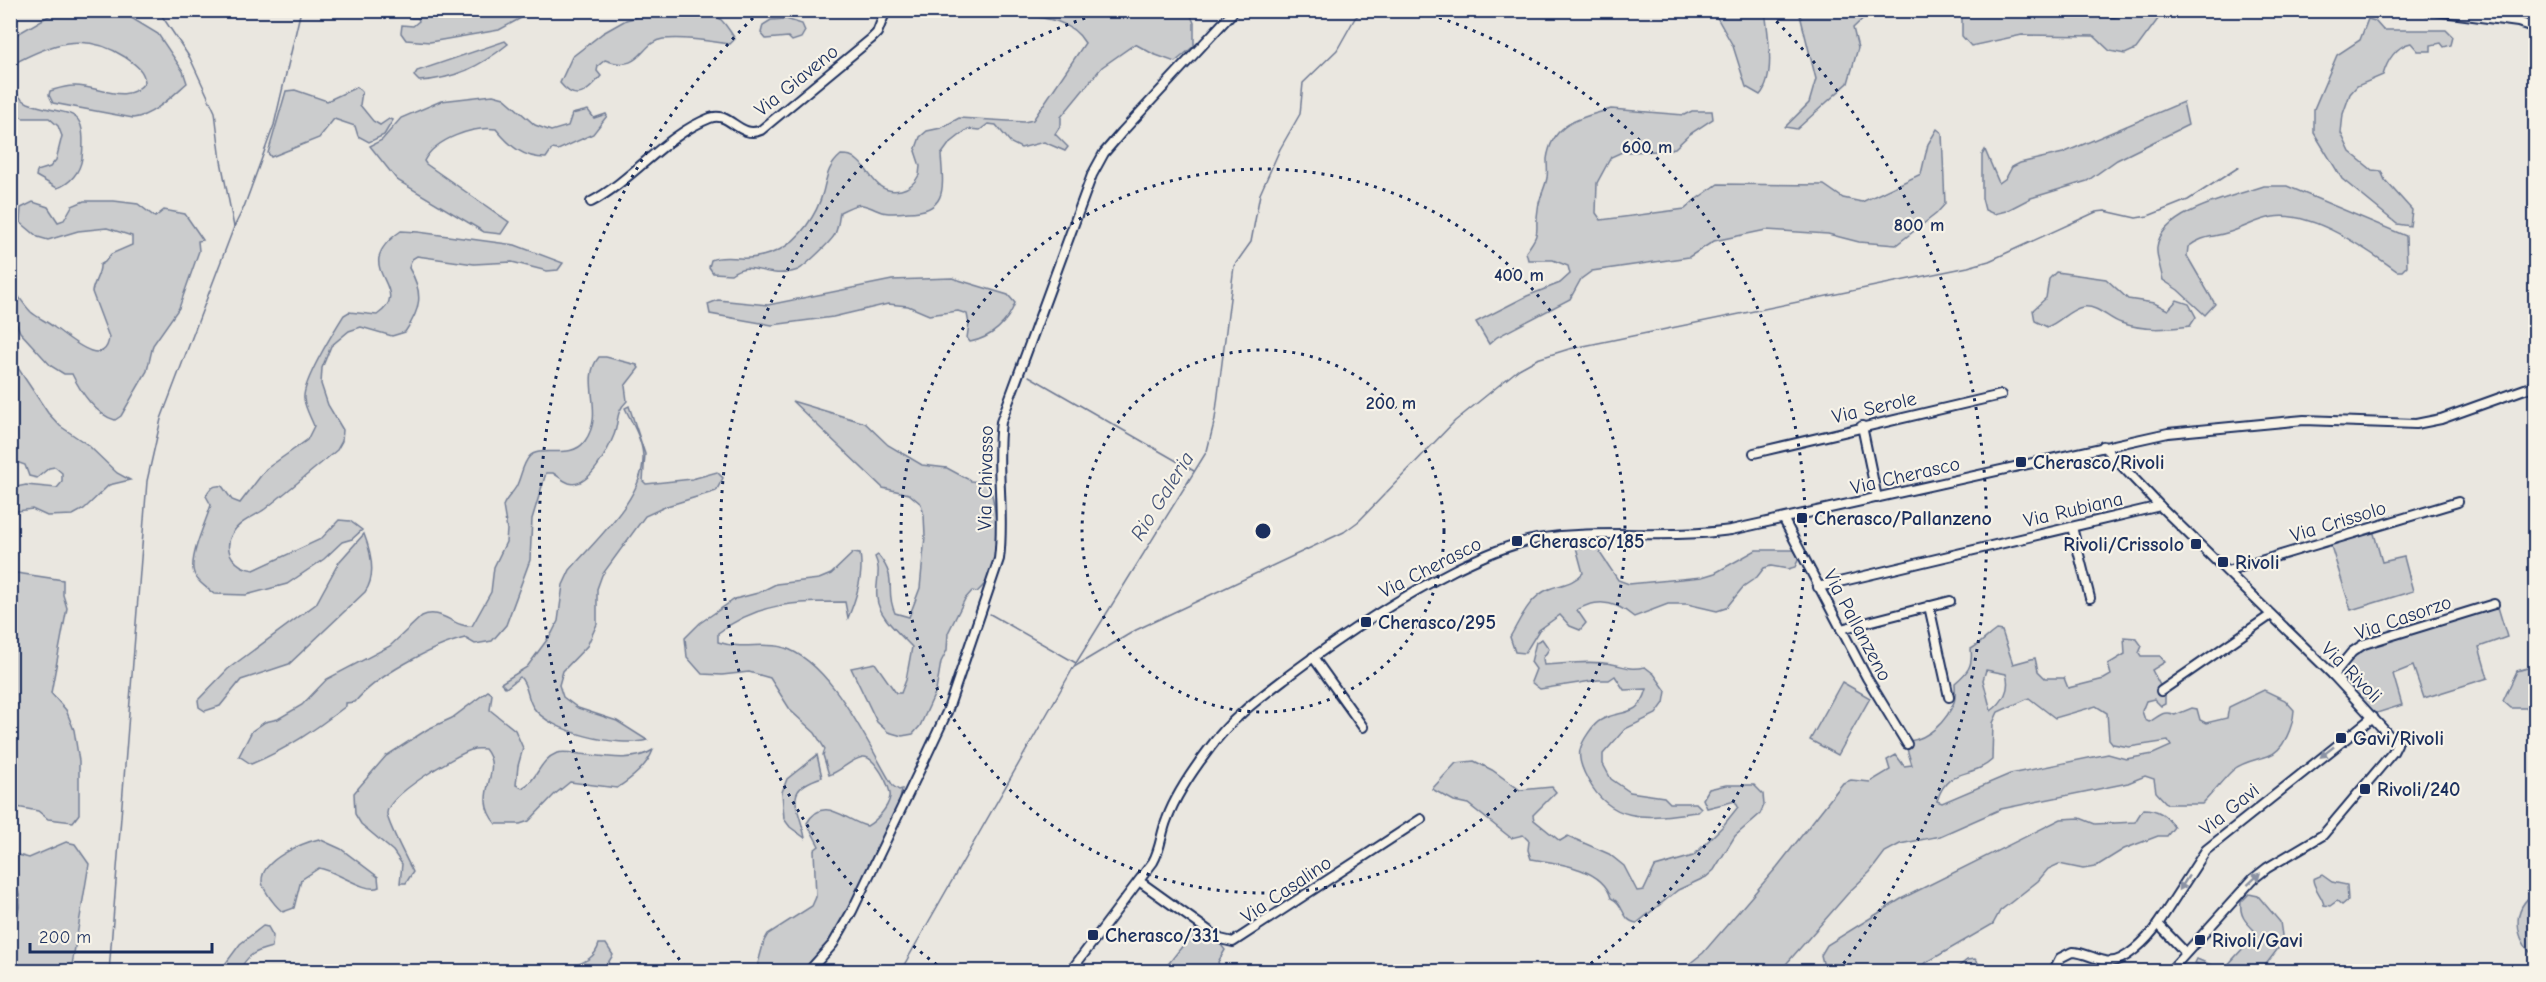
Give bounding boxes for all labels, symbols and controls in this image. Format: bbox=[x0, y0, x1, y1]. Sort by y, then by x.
street label: Via Giaveno bbox=[750, 40, 843, 121]
text: 600 m bbox=[1622, 137, 1672, 158]
text: 800 m bbox=[1894, 215, 1944, 236]
text: 400 m bbox=[1494, 265, 1544, 286]
street label: Via Serole bbox=[1830, 387, 1919, 428]
text: 200 m bbox=[1366, 393, 1416, 414]
street label: Via Chivasso bbox=[973, 425, 998, 531]
water label: Rio Galeria bbox=[1125, 447, 1199, 545]
place label: Cherasco/Rivoli bbox=[2033, 451, 2165, 474]
street label: Via Cherasco bbox=[1848, 452, 1962, 499]
marker: Cherasco/Rivoli bbox=[2014, 455, 2028, 469]
street label: Via Rubiana bbox=[2021, 487, 2125, 532]
street label: Via Crissolo bbox=[2287, 496, 2389, 547]
place label: Cherasco/Pallanzeno bbox=[1814, 507, 1992, 530]
marker: Cherasco/Pallanzeno bbox=[1795, 511, 1809, 525]
centre of rings bbox=[1253, 521, 1273, 541]
place label: Cherasco/185 bbox=[1529, 530, 1645, 553]
street label: Via Cherasco bbox=[1375, 532, 1485, 603]
place label: Rivoli/Crissolo bbox=[2063, 533, 2184, 556]
marker: Cherasco/185 bbox=[1510, 534, 1524, 548]
marker: Rivoli/Crissolo bbox=[2189, 537, 2203, 551]
place label: Rivoli bbox=[2235, 551, 2280, 574]
marker: Rivoli bbox=[2216, 555, 2230, 569]
street label: Via Pallanzeno bbox=[1819, 566, 1897, 685]
street label: Via Casorzo bbox=[2352, 590, 2454, 645]
place label: Cherasco/295 bbox=[1378, 611, 1496, 634]
marker: Cherasco/295 bbox=[1359, 615, 1373, 629]
street label: Via Rivoli bbox=[2317, 637, 2387, 707]
place label: Gavi/Rivoli bbox=[2353, 727, 2444, 750]
marker: Gavi/Rivoli bbox=[2334, 731, 2348, 745]
one-way arrow bbox=[2319, 746, 2335, 759]
street label: Via Gavi bbox=[2195, 778, 2264, 840]
place label: Rivoli/240 bbox=[2377, 778, 2461, 801]
marker: Rivoli/240 bbox=[2358, 782, 2372, 796]
street label: Via Casalino bbox=[1237, 851, 1336, 928]
one-way arrow bbox=[2246, 873, 2261, 886]
one-way arrow bbox=[2179, 875, 2190, 891]
scale bar bbox=[30, 916, 212, 954]
place label: Cherasco/331 bbox=[1105, 924, 1220, 947]
text: 200 m bbox=[39, 927, 91, 948]
marker: Cherasco/331 bbox=[1086, 928, 1100, 942]
place label: Rivoli/Gavi bbox=[2212, 929, 2303, 952]
marker: Rivoli/Gavi bbox=[2193, 933, 2207, 947]

